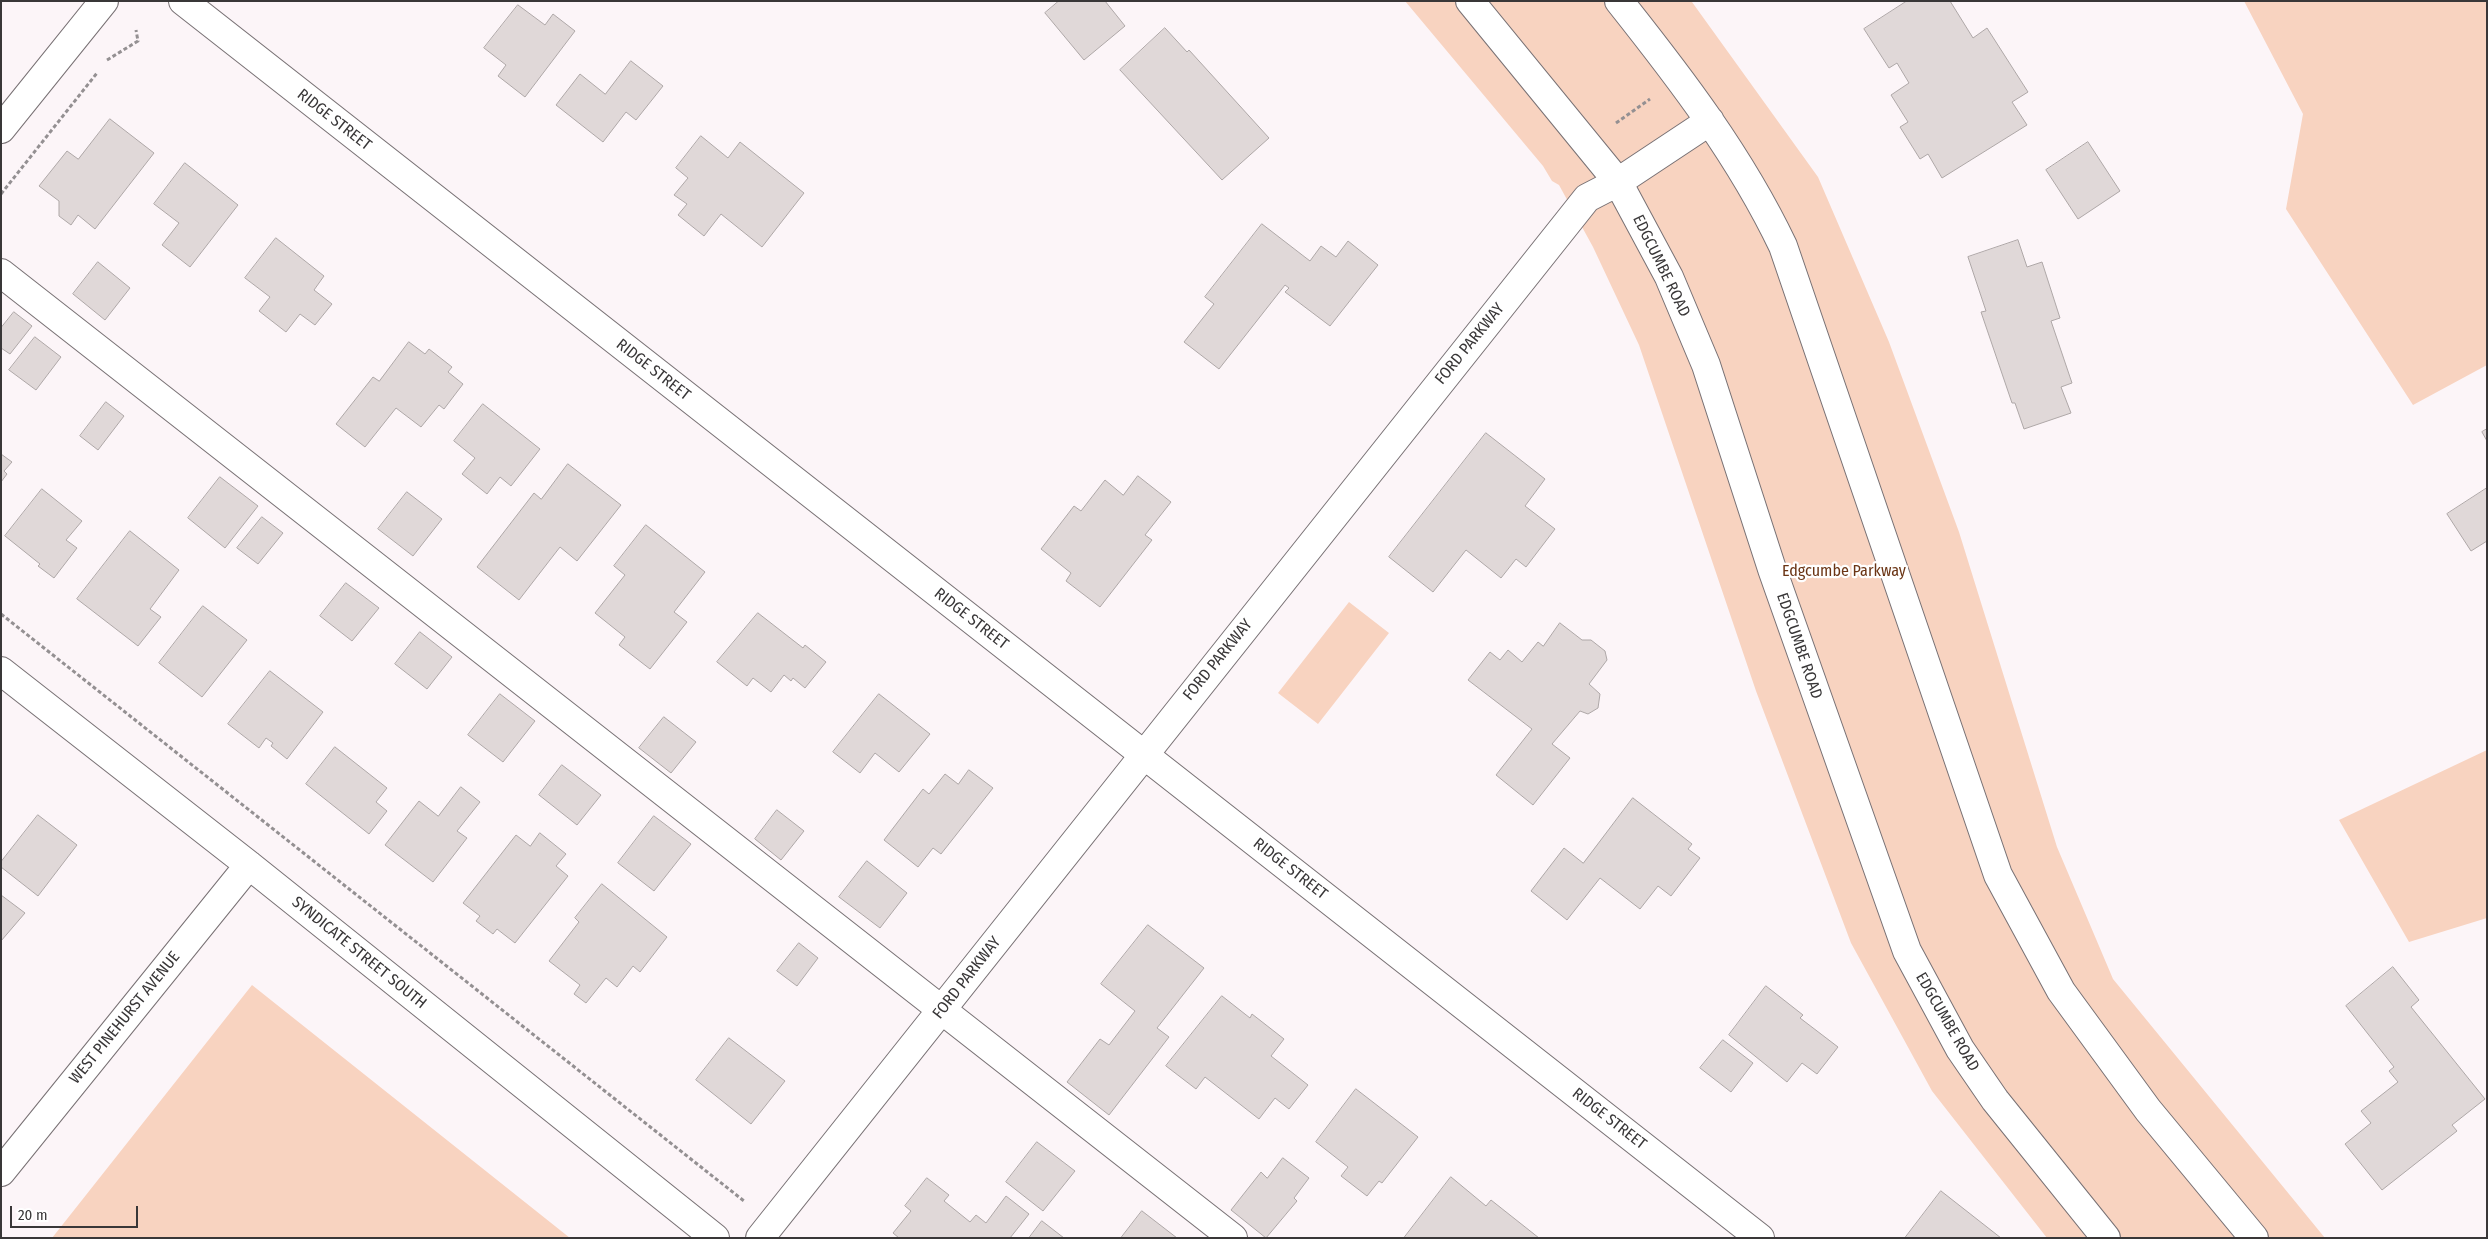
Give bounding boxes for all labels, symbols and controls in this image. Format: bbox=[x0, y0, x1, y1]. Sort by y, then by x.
street label: RIDGE STREET bbox=[293, 85, 375, 155]
street label: EDGCUMBE ROAD bbox=[1628, 212, 1694, 320]
street label: FORD PARKWAY bbox=[1431, 299, 1509, 389]
street label: RIDGE STREET bbox=[612, 335, 694, 405]
park label: Edgcumbe Parkway bbox=[1782, 562, 1906, 582]
street label: RIDGE STREET bbox=[930, 584, 1012, 654]
street label: EDGCUMBE ROAD bbox=[1772, 590, 1826, 702]
street label: FORD PARKWAY bbox=[1179, 615, 1257, 705]
street label: RIDGE STREET bbox=[1249, 834, 1331, 904]
street label: SYNDICATE STREET SOUTH bbox=[288, 893, 430, 1013]
street label: FORD PARKWAY bbox=[929, 933, 1005, 1023]
street label: WEST PINEHURST AVENUE bbox=[66, 948, 184, 1088]
street label: EDGCUMBE ROAD bbox=[1911, 969, 1983, 1075]
street label: RIDGE STREET bbox=[1568, 1084, 1650, 1154]
scale bar bbox=[12, 1196, 140, 1228]
text: 20 m bbox=[18, 1206, 48, 1224]

